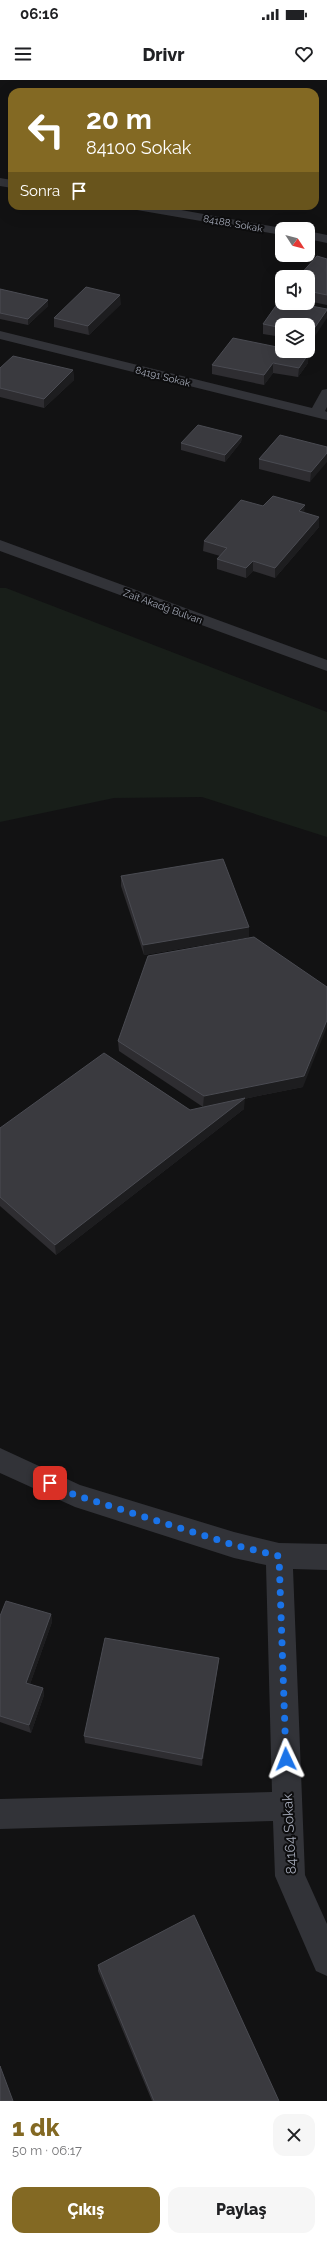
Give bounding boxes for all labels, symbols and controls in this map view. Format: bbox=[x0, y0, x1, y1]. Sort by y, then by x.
text: 06:16 bbox=[20, 5, 59, 23]
icon: menu bbox=[12, 43, 34, 65]
icon: heart bbox=[293, 43, 315, 65]
text: Drivr bbox=[142, 44, 185, 65]
text: 20 m bbox=[86, 103, 152, 136]
icon: left bbox=[20, 104, 72, 156]
text: 84100 Sokak bbox=[86, 137, 191, 158]
icon: arrive bbox=[68, 180, 90, 202]
text: Sonra bbox=[20, 182, 60, 200]
street label: 84188. Sokak bbox=[202, 213, 264, 234]
north arrow bbox=[275, 222, 315, 262]
map controls bbox=[275, 222, 315, 358]
button: sound bbox=[275, 270, 315, 310]
button: layers bbox=[275, 318, 315, 358]
street label: 84191 Sokak bbox=[134, 364, 192, 389]
street label: Zait Akadğ Bulvarı bbox=[122, 587, 204, 626]
pin bbox=[33, 1466, 67, 1500]
icon: arrive bbox=[39, 1472, 61, 1494]
position arrow bbox=[265, 1738, 307, 1780]
street label: 84164 Sokak bbox=[279, 1793, 299, 1875]
text: 1 dk bbox=[12, 2113, 59, 2142]
button: close bbox=[273, 2114, 315, 2156]
text: 50 m · 06:17 bbox=[12, 2143, 82, 2158]
button: Çıkış bbox=[12, 2187, 160, 2233]
button: Paylaş bbox=[168, 2187, 315, 2233]

